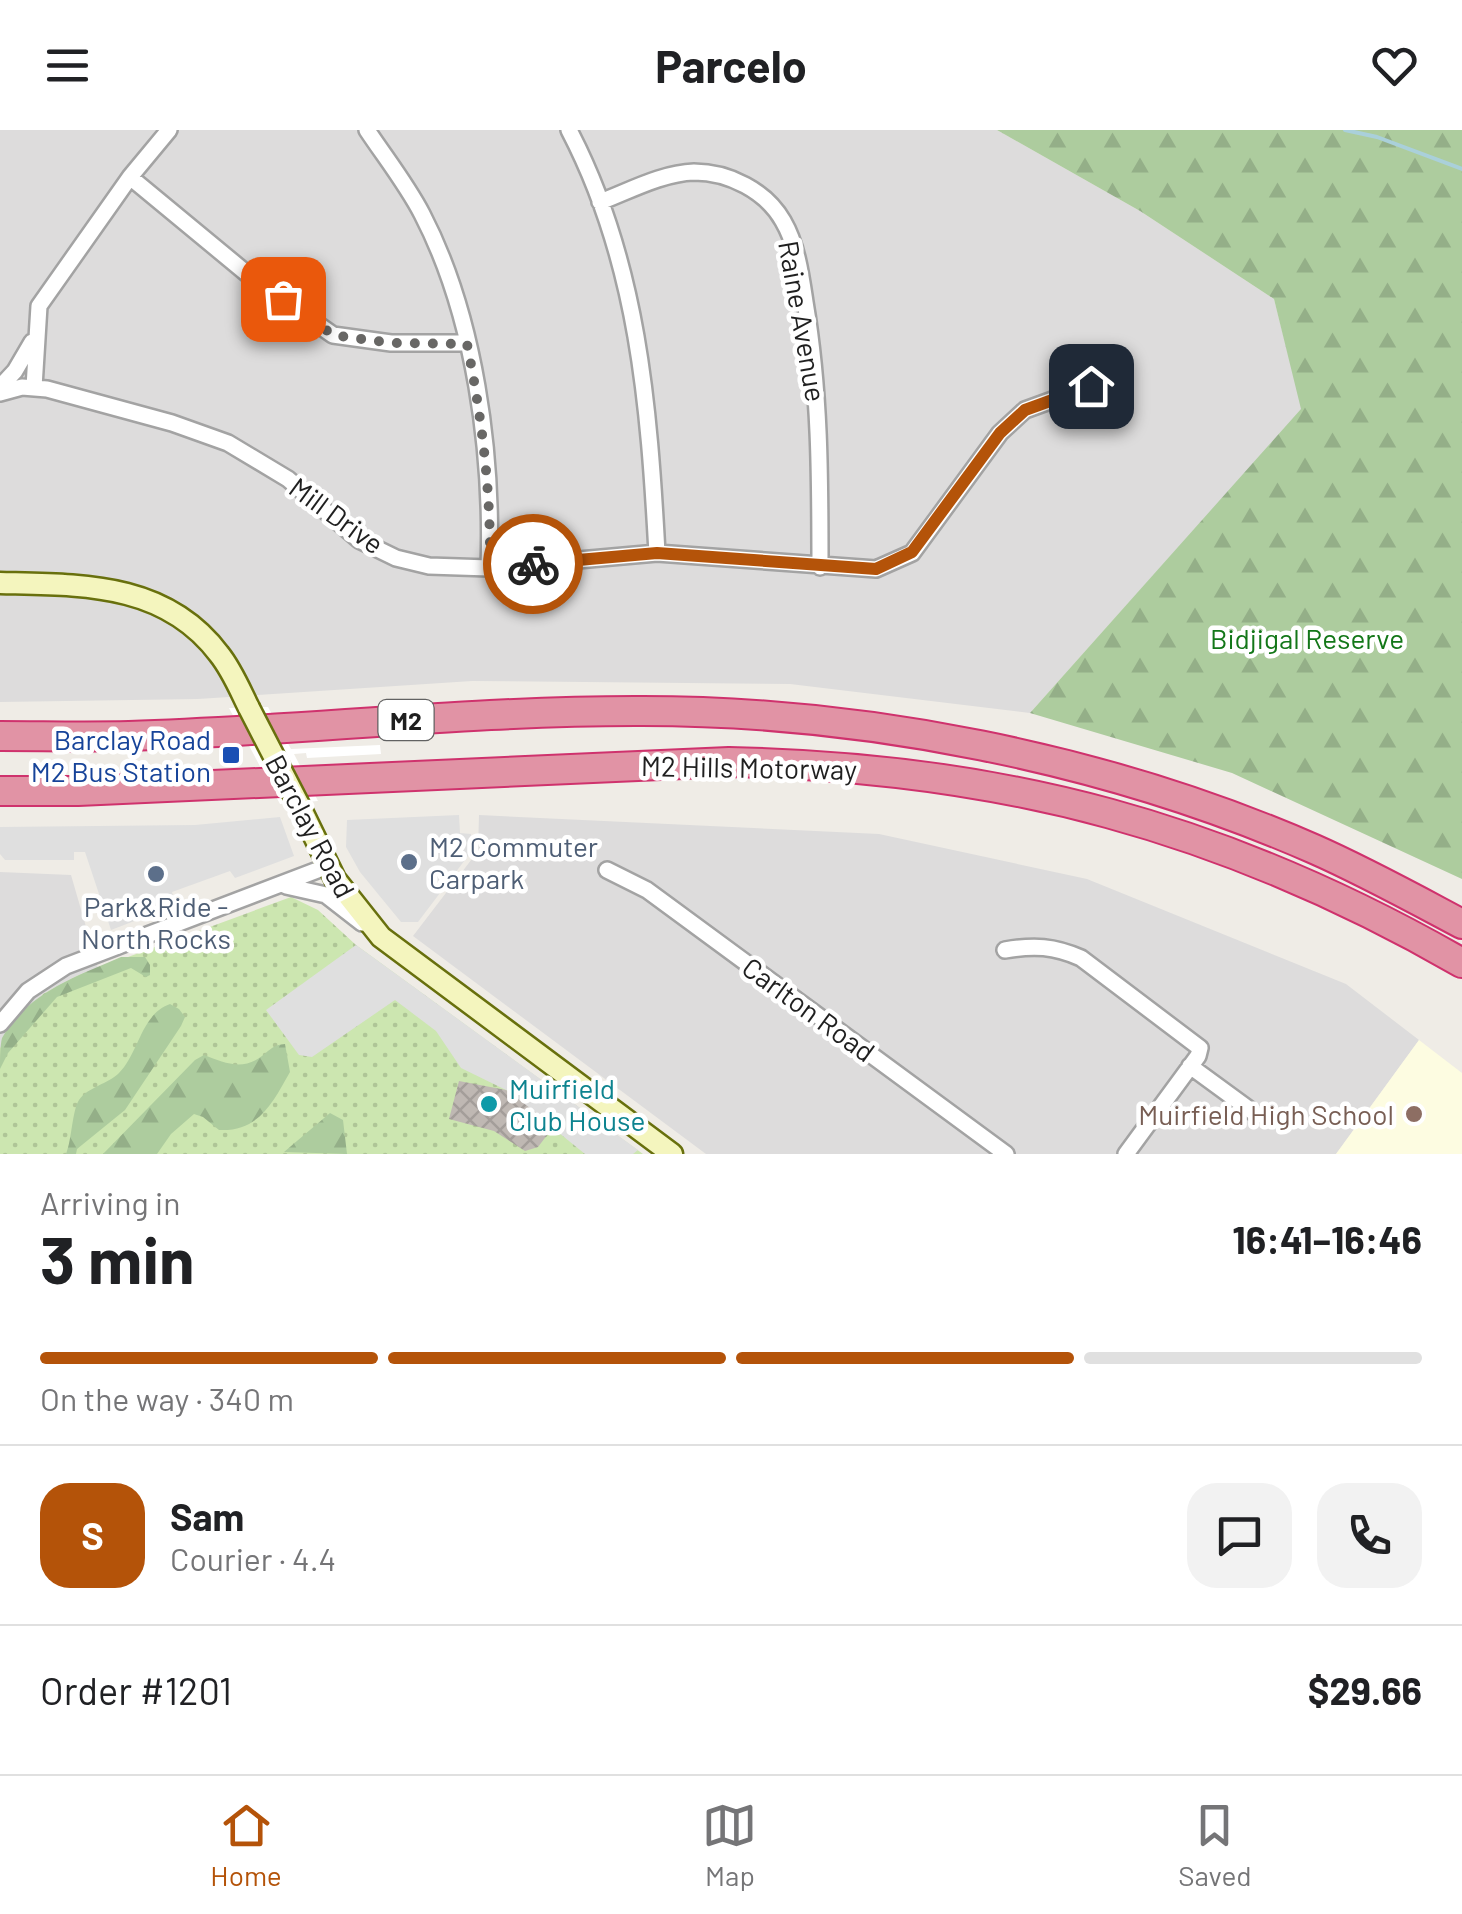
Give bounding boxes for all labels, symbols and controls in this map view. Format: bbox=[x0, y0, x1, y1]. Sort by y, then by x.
icon: menu bbox=[40, 38, 95, 93]
text: Parcelo bbox=[655, 38, 807, 92]
icon: heart bbox=[1367, 38, 1422, 93]
street label: Raine Avenue bbox=[772, 238, 834, 404]
pin bbox=[241, 257, 326, 342]
icon: bag bbox=[256, 272, 311, 327]
pin bbox=[1049, 344, 1134, 429]
icon: home bbox=[1064, 359, 1119, 414]
street label: Mill Drive bbox=[283, 469, 391, 561]
courier bbox=[483, 514, 583, 614]
icon: bike bbox=[506, 537, 561, 592]
park label: Bidjigal Reserve bbox=[1210, 621, 1404, 655]
road number: M2 bbox=[378, 700, 434, 740]
place label: Barclay Road M2 Bus Station bbox=[31, 722, 211, 788]
marker: Barclay Road M2 Bus Station bbox=[220, 744, 242, 766]
street label: M2 Hills Motorway bbox=[641, 748, 857, 786]
street label: Barclay Road bbox=[259, 749, 363, 903]
place label: M2 Commuter Carpark bbox=[429, 829, 598, 895]
marker: M2 Commuter Carpark bbox=[398, 851, 420, 873]
marker: Park&Ride - North Rocks bbox=[145, 863, 167, 885]
place label: Park&Ride - North Rocks bbox=[81, 889, 231, 955]
street label: Carlton Road bbox=[736, 950, 882, 1068]
place label: Muirfield Club House bbox=[509, 1071, 645, 1137]
marker: Muirfield Club House bbox=[478, 1093, 500, 1115]
place label: Muirfield High School bbox=[1138, 1097, 1394, 1131]
marker: Muirfield High School bbox=[1403, 1103, 1425, 1125]
text: Arriving in bbox=[40, 1183, 180, 1221]
text: 16:41–16:46 bbox=[1232, 1216, 1422, 1262]
text: 3 min bbox=[40, 1219, 195, 1297]
text: On the way · 340 m bbox=[40, 1379, 294, 1417]
button: chat bbox=[1187, 1483, 1292, 1588]
button: phone bbox=[1317, 1483, 1422, 1588]
text: Sam bbox=[170, 1493, 244, 1539]
text: S bbox=[81, 1512, 104, 1558]
text: Courier · 4.4 bbox=[170, 1539, 336, 1577]
text: Order #1201 bbox=[40, 1667, 232, 1713]
text: $29.66 bbox=[1308, 1667, 1422, 1713]
tab: Home bbox=[210, 1798, 282, 1892]
tab: Map bbox=[702, 1798, 757, 1892]
tab: Saved bbox=[1178, 1798, 1252, 1892]

